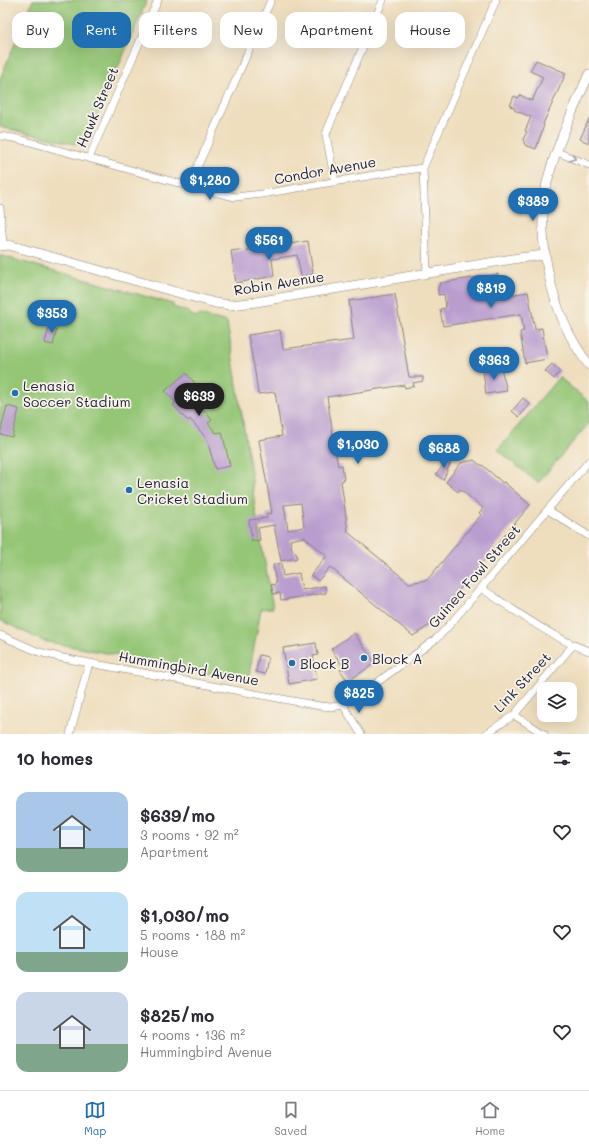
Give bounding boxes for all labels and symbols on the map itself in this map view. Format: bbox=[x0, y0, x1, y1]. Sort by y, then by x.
street label: Hawk Street bbox=[71, 64, 123, 150]
street label: Condor Avenue bbox=[273, 152, 377, 188]
one-way arrow bbox=[569, 154, 576, 162]
pin: $1,280 bbox=[177, 167, 243, 201]
pin: $389 bbox=[509, 188, 557, 222]
pin: $561 bbox=[245, 227, 293, 261]
street label: Robin Avenue bbox=[232, 266, 326, 300]
pin: $819 bbox=[467, 275, 515, 309]
pin: $353 bbox=[28, 300, 76, 334]
pin: $363 bbox=[470, 347, 518, 381]
place label: Lenasia Soccer Stadium bbox=[23, 376, 131, 411]
pin: $639 bbox=[175, 383, 223, 417]
marker: Lenasia Soccer Stadium bbox=[10, 388, 20, 398]
pin: $1,030 bbox=[325, 431, 391, 465]
pin: $688 bbox=[420, 435, 468, 469]
place label: Lenasia Cricket Stadium bbox=[137, 473, 248, 508]
marker: Lenasia Cricket Stadium bbox=[124, 485, 134, 495]
street label: Guinea Fowl Street bbox=[424, 520, 524, 632]
street label: Hummingbird Avenue bbox=[117, 646, 261, 690]
street label: Link Street bbox=[489, 648, 555, 716]
place label: Block A bbox=[372, 649, 422, 668]
marker: Block A bbox=[359, 653, 369, 663]
place label: Block B bbox=[300, 654, 349, 673]
marker: Block B bbox=[287, 658, 297, 668]
pin: $825 bbox=[335, 680, 383, 714]

